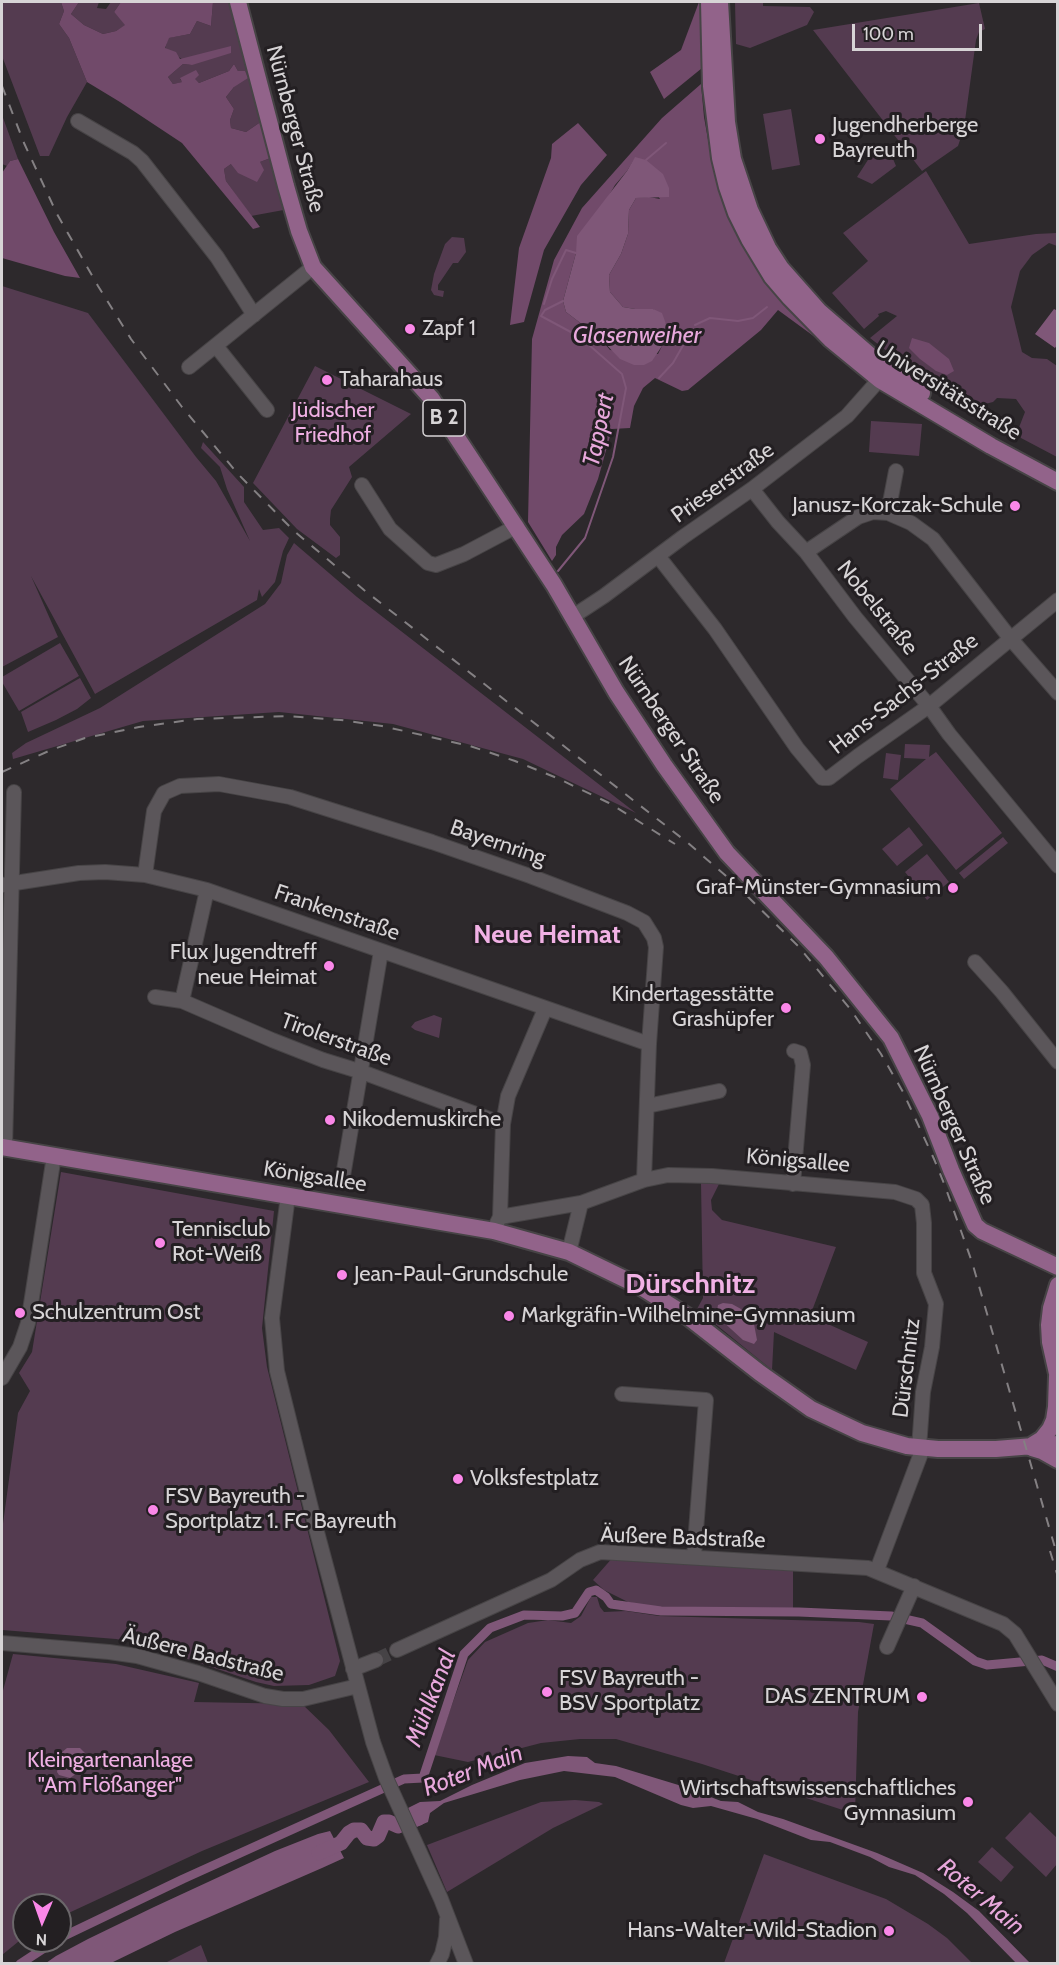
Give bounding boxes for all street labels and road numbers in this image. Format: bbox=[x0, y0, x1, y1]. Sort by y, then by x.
street label: Nürnberger Straße bbox=[260, 43, 330, 215]
street label: Universitätsstraße bbox=[870, 336, 1026, 446]
road number: B 2 bbox=[423, 400, 465, 436]
street label: Prieserstraße bbox=[667, 437, 779, 529]
street label: Nobelstraße bbox=[831, 556, 923, 660]
street label: Hans-Sachs-Straße bbox=[825, 628, 983, 760]
street label: Nürnberger Straße bbox=[612, 651, 730, 809]
street label: Bayernring bbox=[447, 814, 549, 872]
street label: Frankenstraße bbox=[271, 879, 403, 947]
street label: Tirolerstraße bbox=[277, 1008, 395, 1072]
street label: Nürnberger Straße bbox=[907, 1041, 1001, 1209]
street label: Königsallee bbox=[745, 1143, 851, 1179]
street label: Königsallee bbox=[261, 1156, 369, 1198]
street label: Dürschnitz bbox=[888, 1317, 926, 1419]
street label: Äußere Badstraße bbox=[600, 1522, 766, 1554]
street label: Äußere Badstraße bbox=[120, 1622, 286, 1688]

